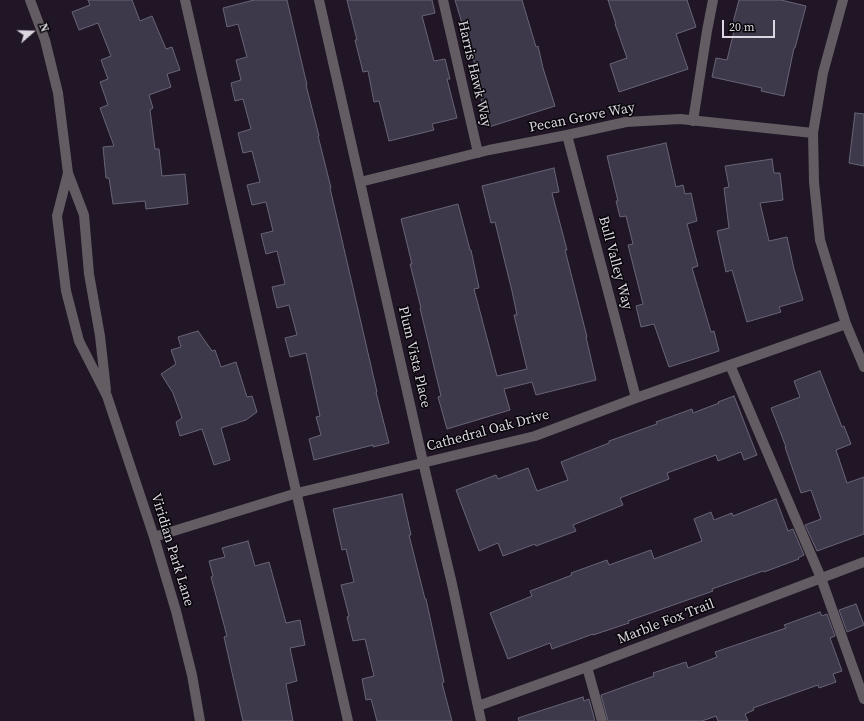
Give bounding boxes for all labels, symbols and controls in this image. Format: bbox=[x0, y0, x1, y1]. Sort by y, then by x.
north arrow bbox=[12, 12, 52, 52]
scale bar bbox=[724, 12, 777, 38]
street label: Harris Hawk Way bbox=[454, 19, 494, 129]
text: 20 m bbox=[729, 19, 755, 35]
text: N bbox=[35, 21, 52, 34]
street label: Pecan Grove Way bbox=[528, 99, 636, 137]
street label: Bull Valley Way bbox=[594, 214, 636, 312]
street label: Plum Vista Place bbox=[394, 304, 434, 410]
street label: Cathedral Oak Drive bbox=[425, 407, 551, 455]
street label: Viridian Park Lane bbox=[147, 492, 197, 608]
street label: Marble Fox Trail bbox=[615, 596, 717, 648]

